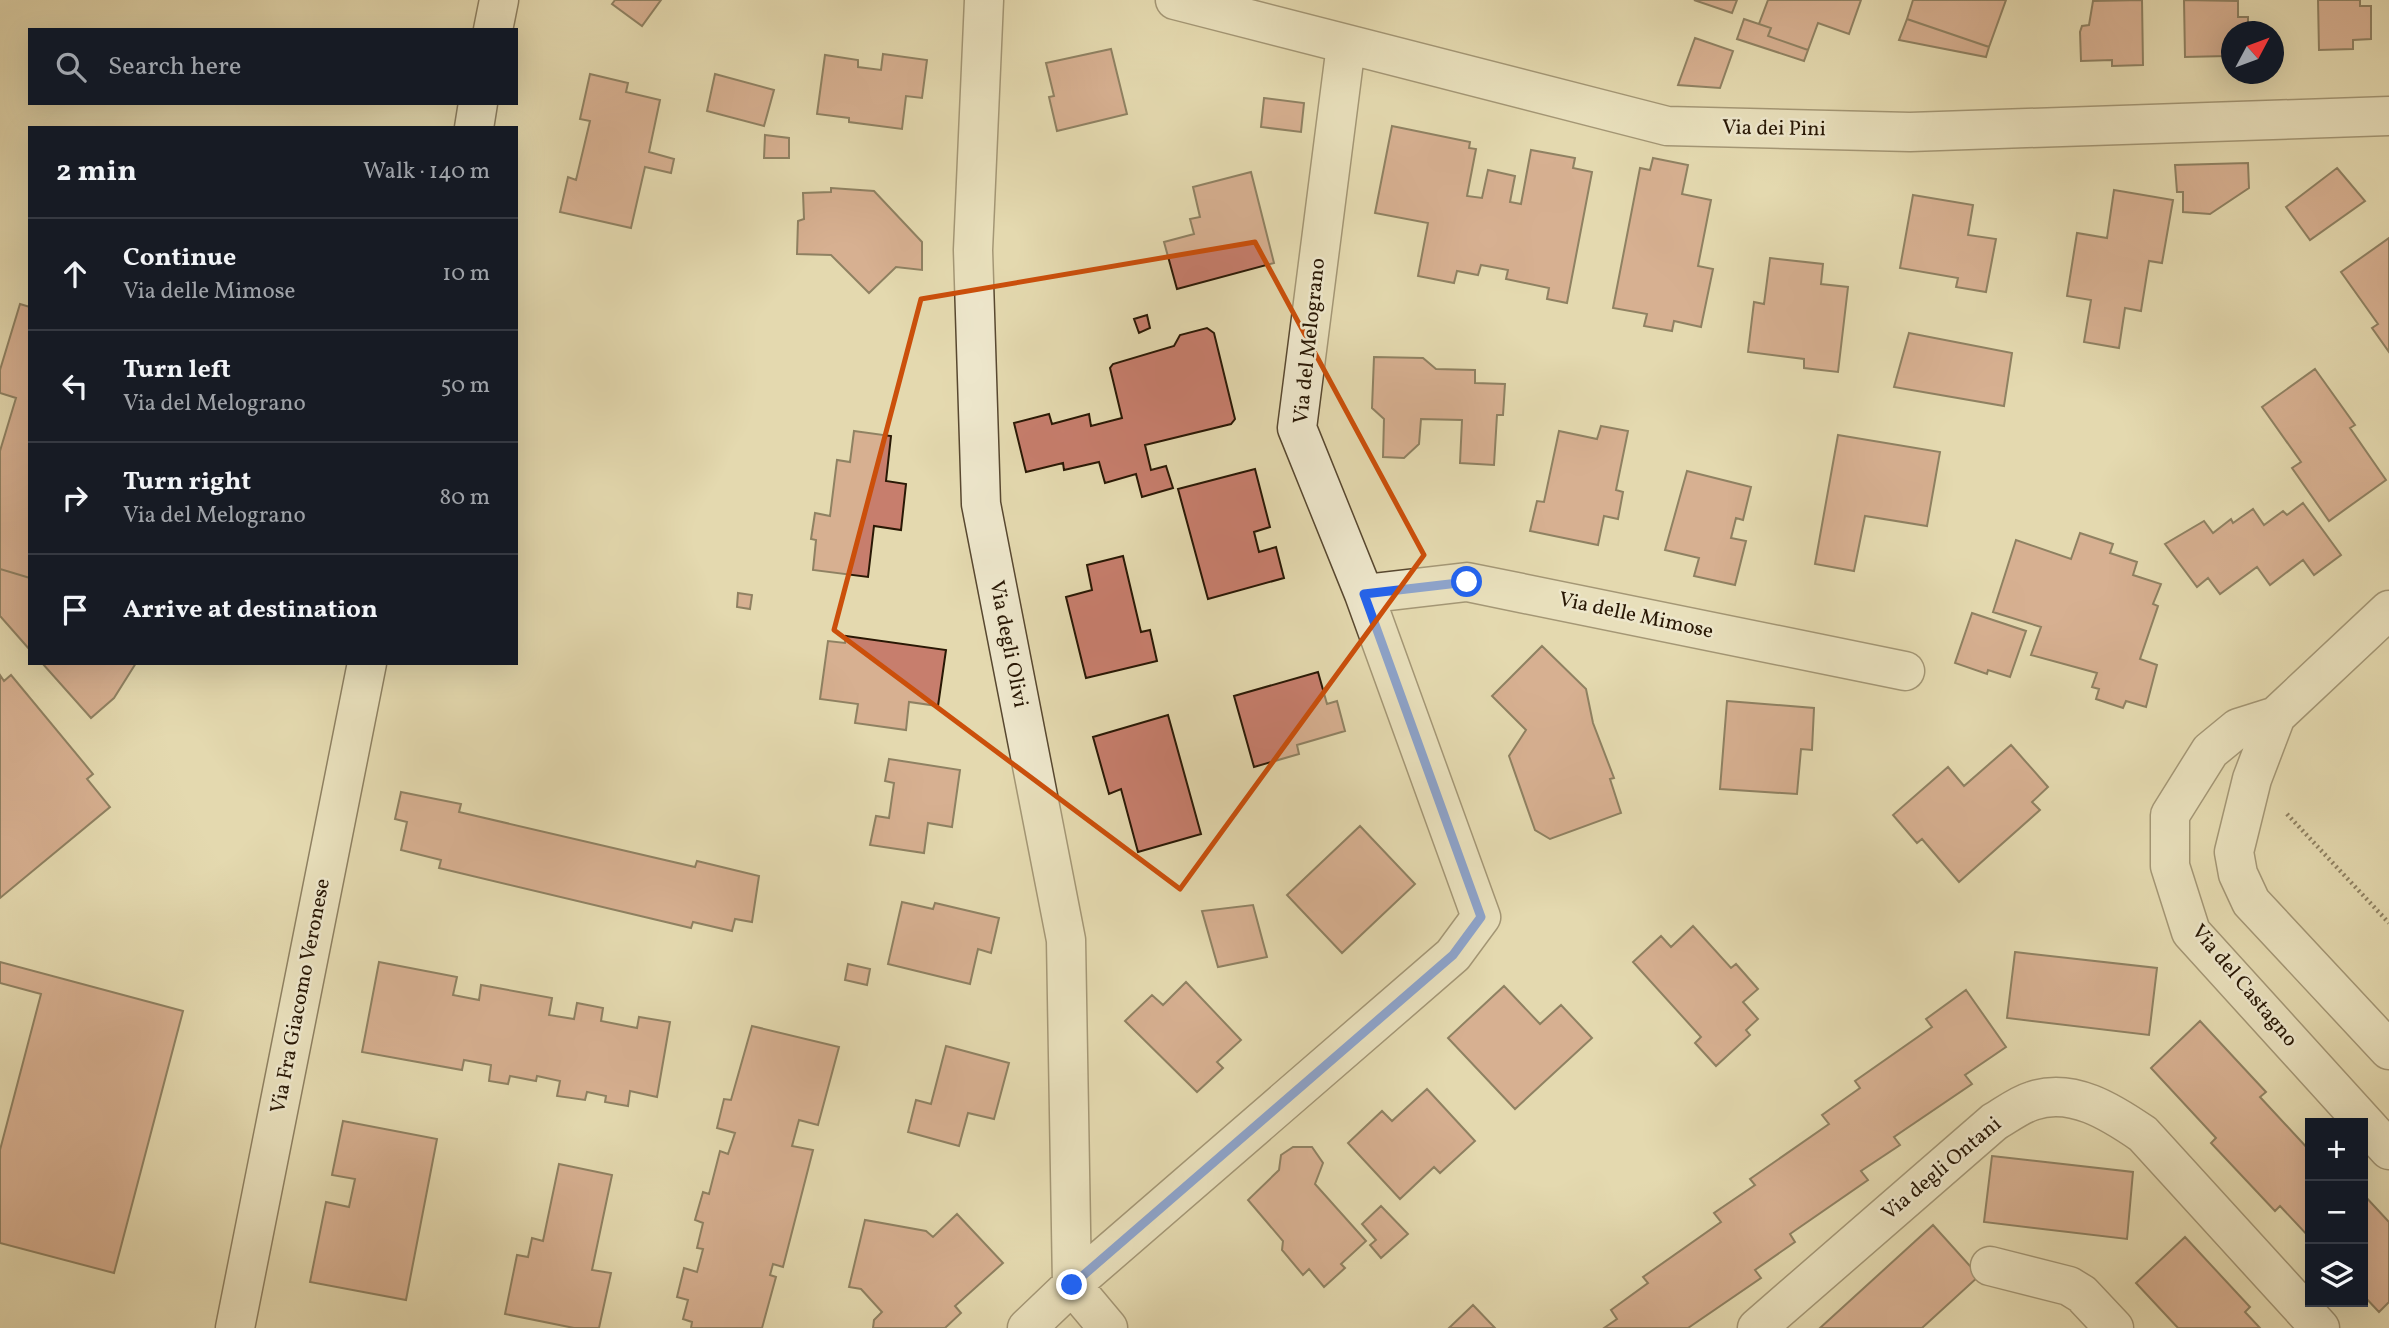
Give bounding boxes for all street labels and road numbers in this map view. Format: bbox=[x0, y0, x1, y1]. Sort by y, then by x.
street label: Via dei Pini bbox=[1722, 114, 1826, 144]
street label: Via del Melograno bbox=[1287, 257, 1333, 425]
street label: Via degli Olivi bbox=[981, 578, 1035, 710]
street label: Via delle Mimose bbox=[1556, 585, 1716, 647]
street label: Via Fra Giacomo Veronese bbox=[264, 876, 338, 1116]
street label: Via del Castagno bbox=[2184, 918, 2304, 1054]
street label: Via degli Ontani bbox=[1876, 1110, 2008, 1228]

